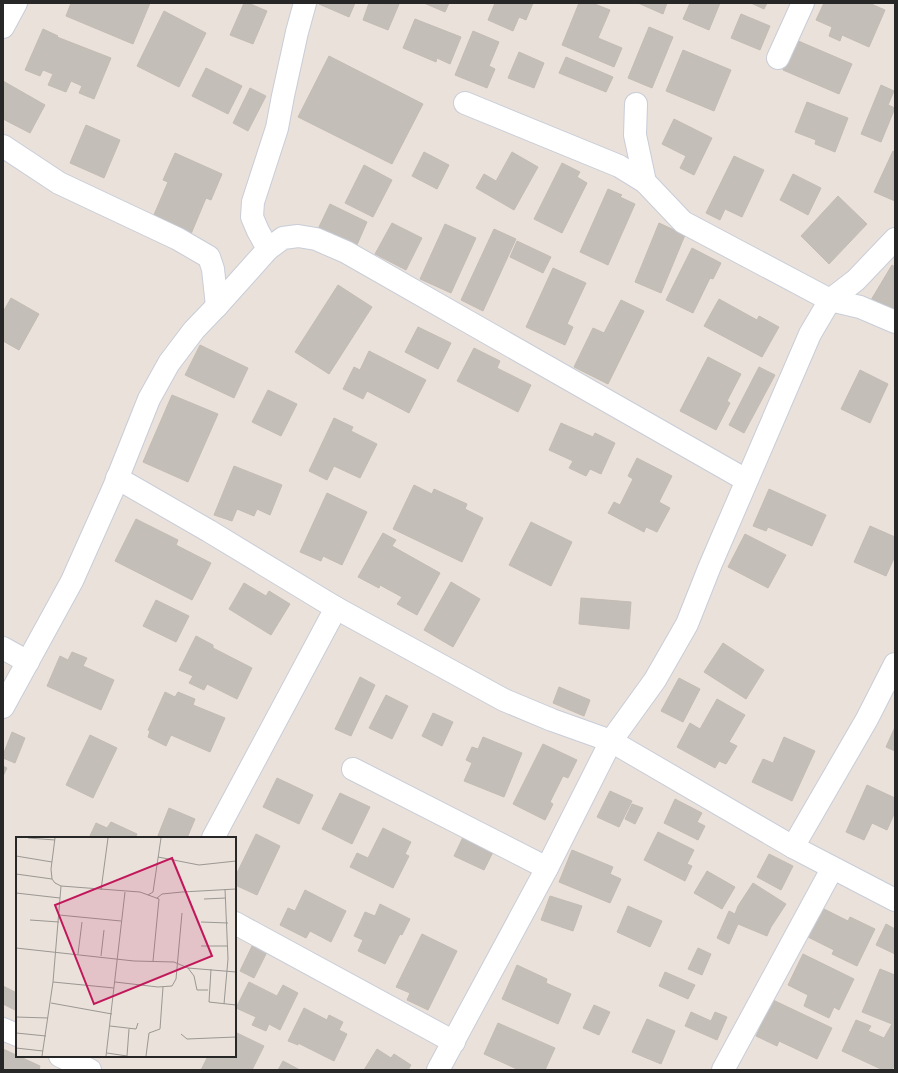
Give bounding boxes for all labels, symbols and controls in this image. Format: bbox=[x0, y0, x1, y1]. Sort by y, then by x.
inset map bbox=[16, 837, 236, 1057]

